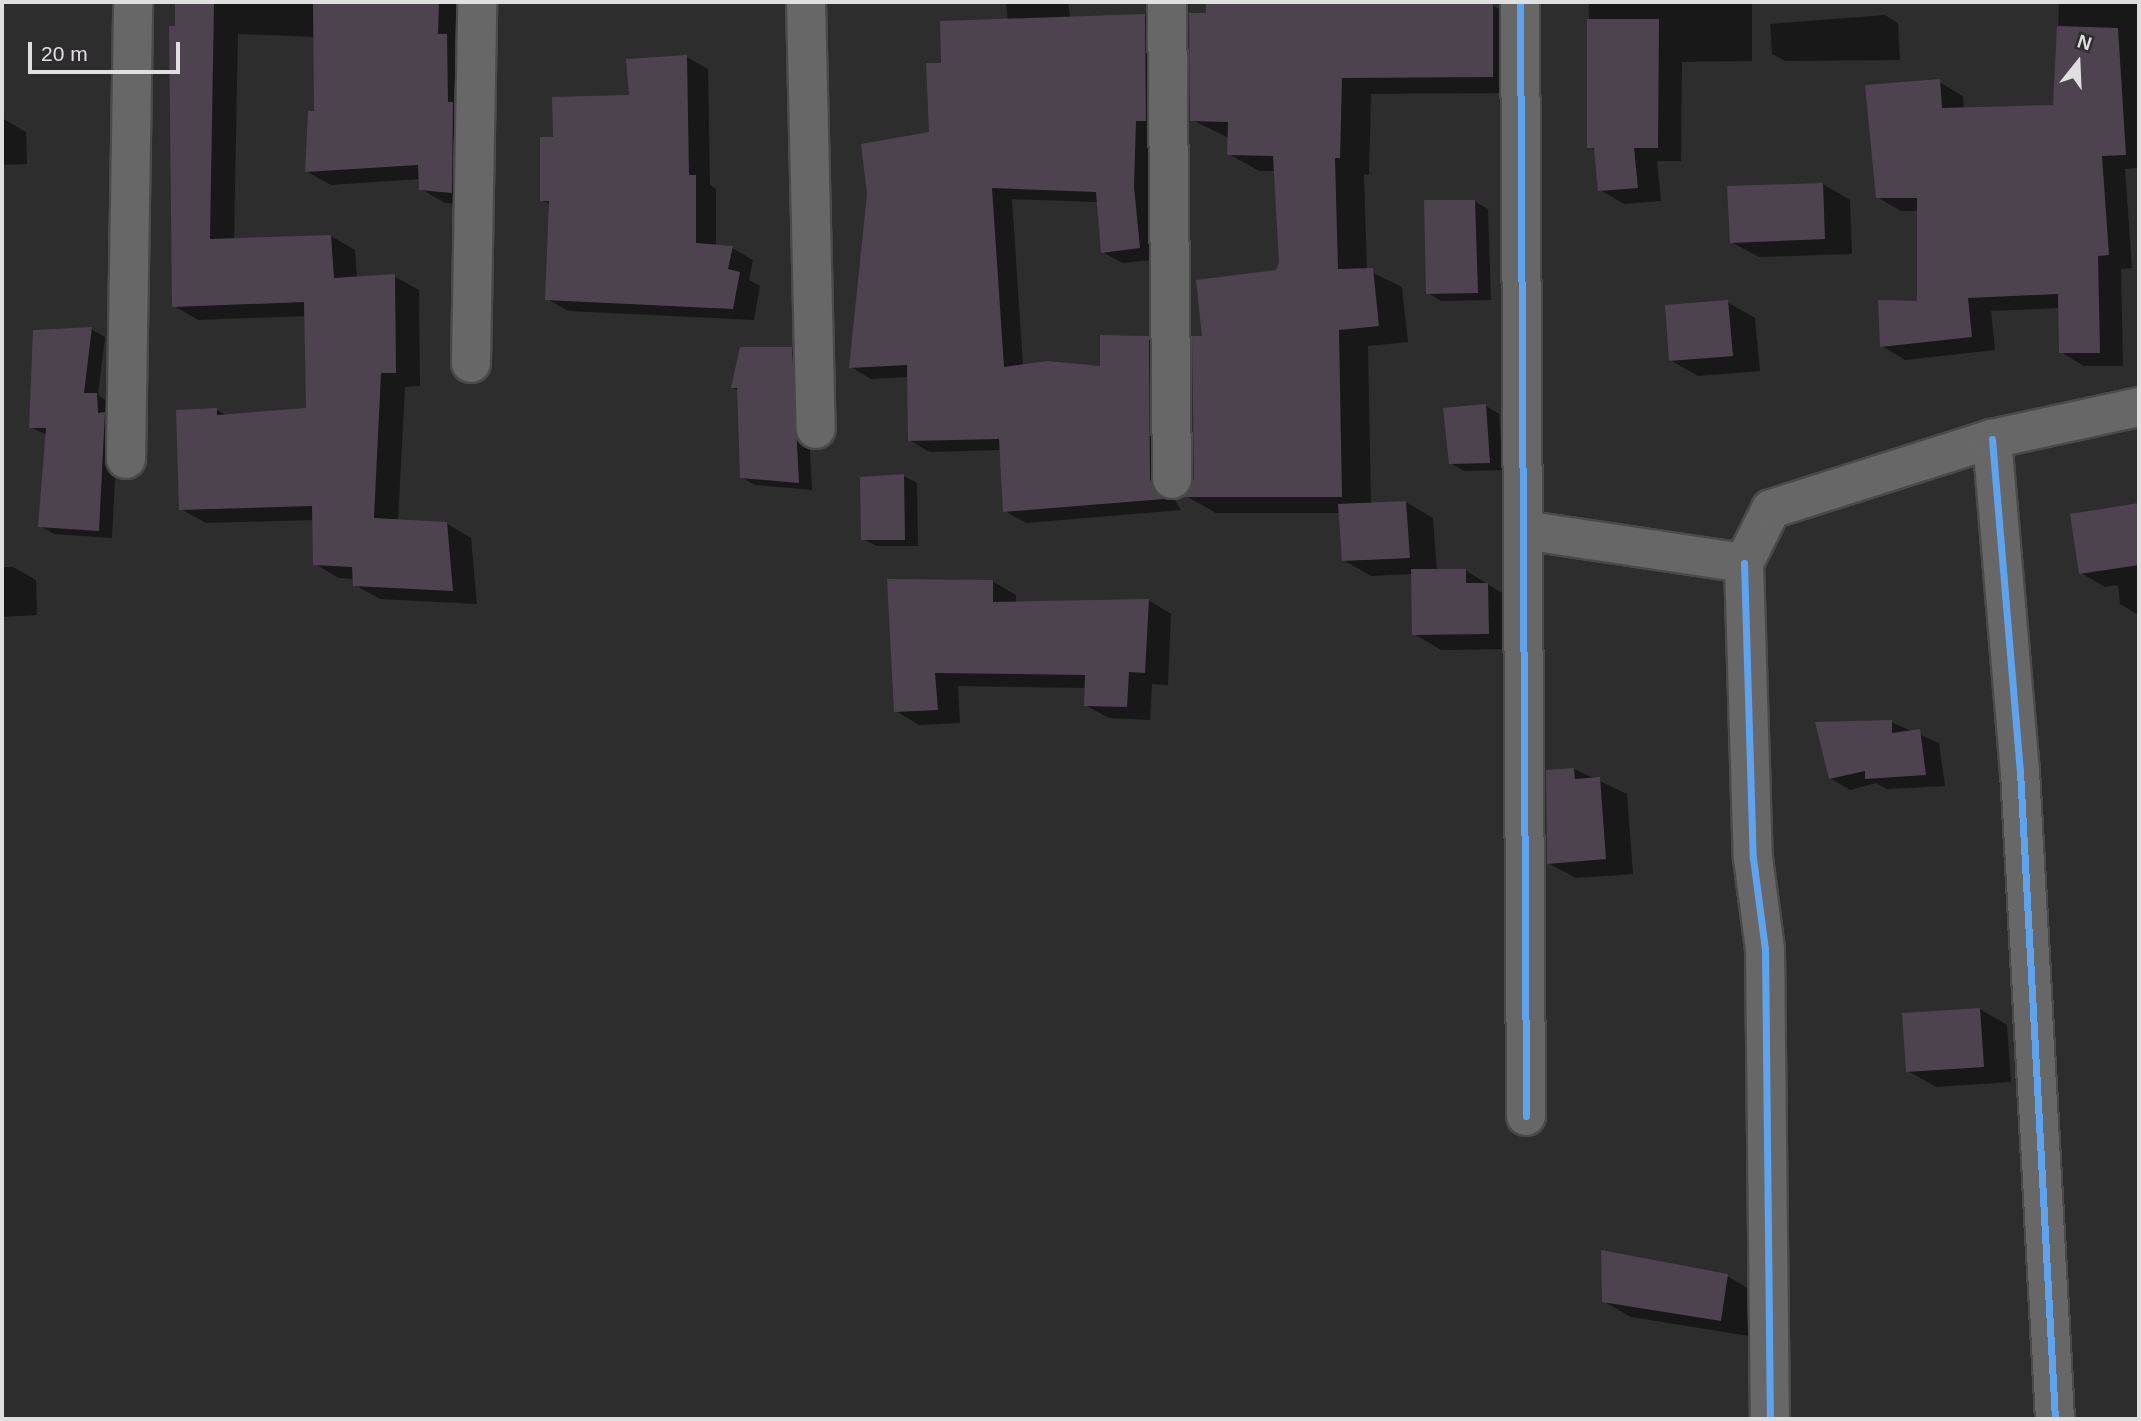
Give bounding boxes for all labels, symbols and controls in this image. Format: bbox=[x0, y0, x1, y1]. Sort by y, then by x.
scale bar bbox=[32, 28, 184, 72]
north arrow bbox=[2043, 28, 2113, 98]
text: N bbox=[2075, 30, 2094, 55]
text: 20 m bbox=[41, 42, 88, 65]

